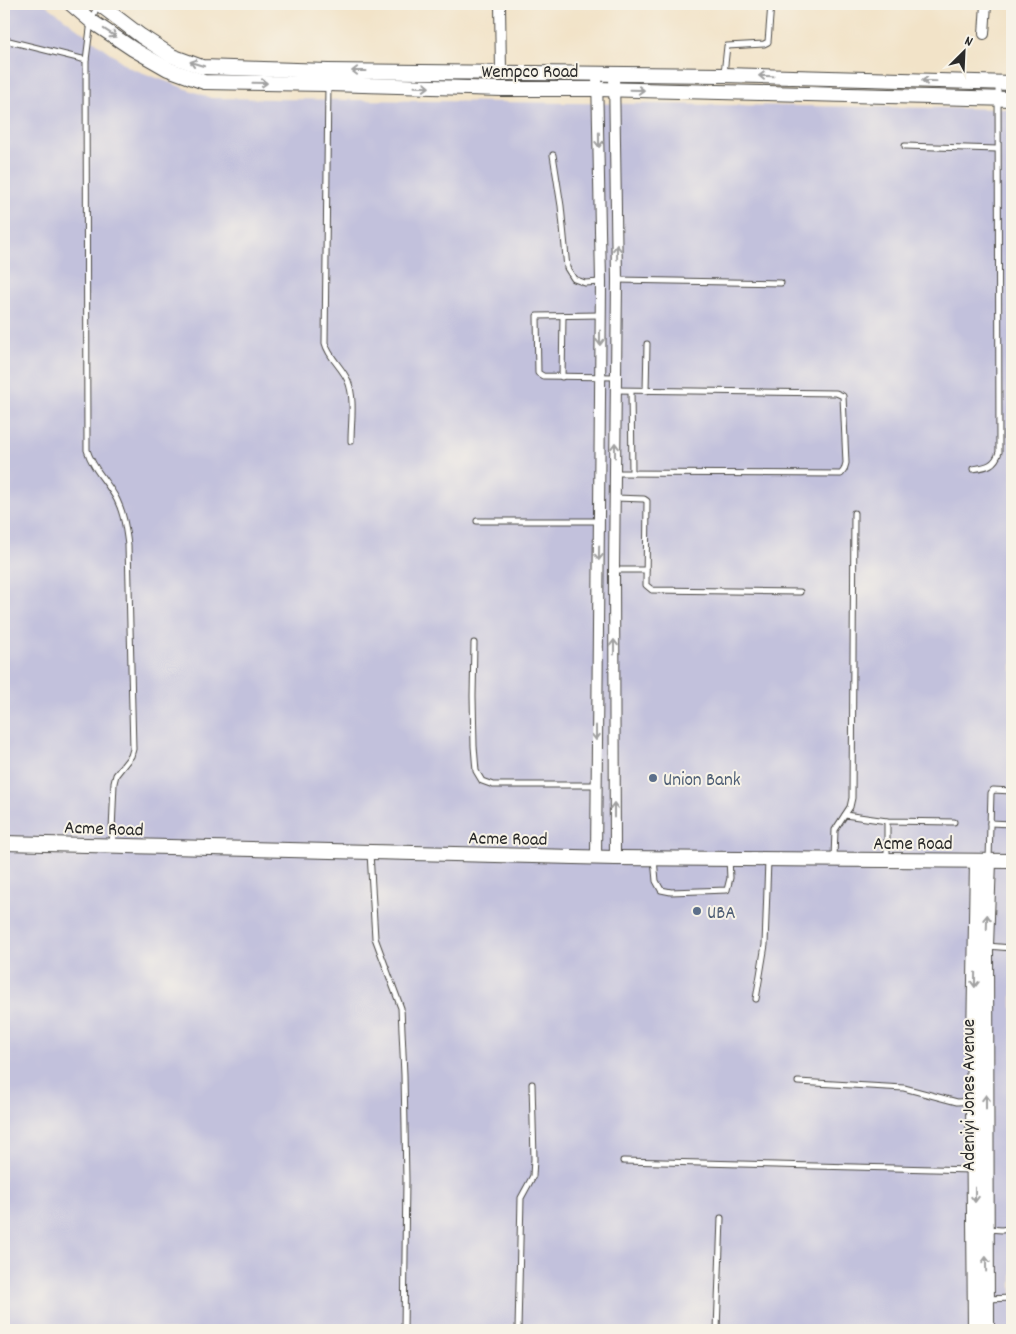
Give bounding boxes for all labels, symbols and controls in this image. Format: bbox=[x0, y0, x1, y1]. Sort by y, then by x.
one-way arrow bbox=[102, 28, 116, 38]
north arrow bbox=[938, 28, 988, 78]
text: N bbox=[961, 31, 976, 53]
one-way arrow bbox=[189, 59, 205, 69]
street label: Wempco Road bbox=[481, 60, 579, 87]
one-way arrow bbox=[351, 66, 367, 76]
one-way arrow bbox=[758, 71, 774, 81]
one-way arrow bbox=[921, 76, 937, 85]
one-way arrow bbox=[251, 78, 267, 88]
one-way arrow bbox=[414, 82, 430, 91]
one-way arrow bbox=[628, 85, 645, 95]
one-way arrow bbox=[594, 132, 603, 148]
one-way arrow bbox=[612, 244, 621, 260]
one-way arrow bbox=[595, 330, 605, 346]
one-way arrow bbox=[610, 442, 620, 458]
one-way arrow bbox=[594, 544, 604, 561]
one-way arrow bbox=[609, 639, 619, 656]
one-way arrow bbox=[591, 724, 601, 741]
place label: Union Bank bbox=[663, 768, 741, 795]
marker: Union Bank bbox=[647, 772, 659, 784]
one-way arrow bbox=[609, 802, 619, 818]
street label: Acme Road bbox=[64, 816, 144, 845]
street label: Acme Road bbox=[468, 826, 548, 855]
street label: Acme Road bbox=[873, 832, 953, 859]
place label: UBA bbox=[707, 901, 736, 928]
marker: UBA bbox=[691, 905, 703, 917]
one-way arrow bbox=[982, 914, 992, 930]
one-way arrow bbox=[970, 972, 980, 988]
street label: Adeniyi Jones Avenue bbox=[957, 1019, 984, 1171]
one-way arrow bbox=[981, 1094, 991, 1110]
one-way arrow bbox=[970, 1186, 980, 1202]
one-way arrow bbox=[981, 1256, 991, 1272]

